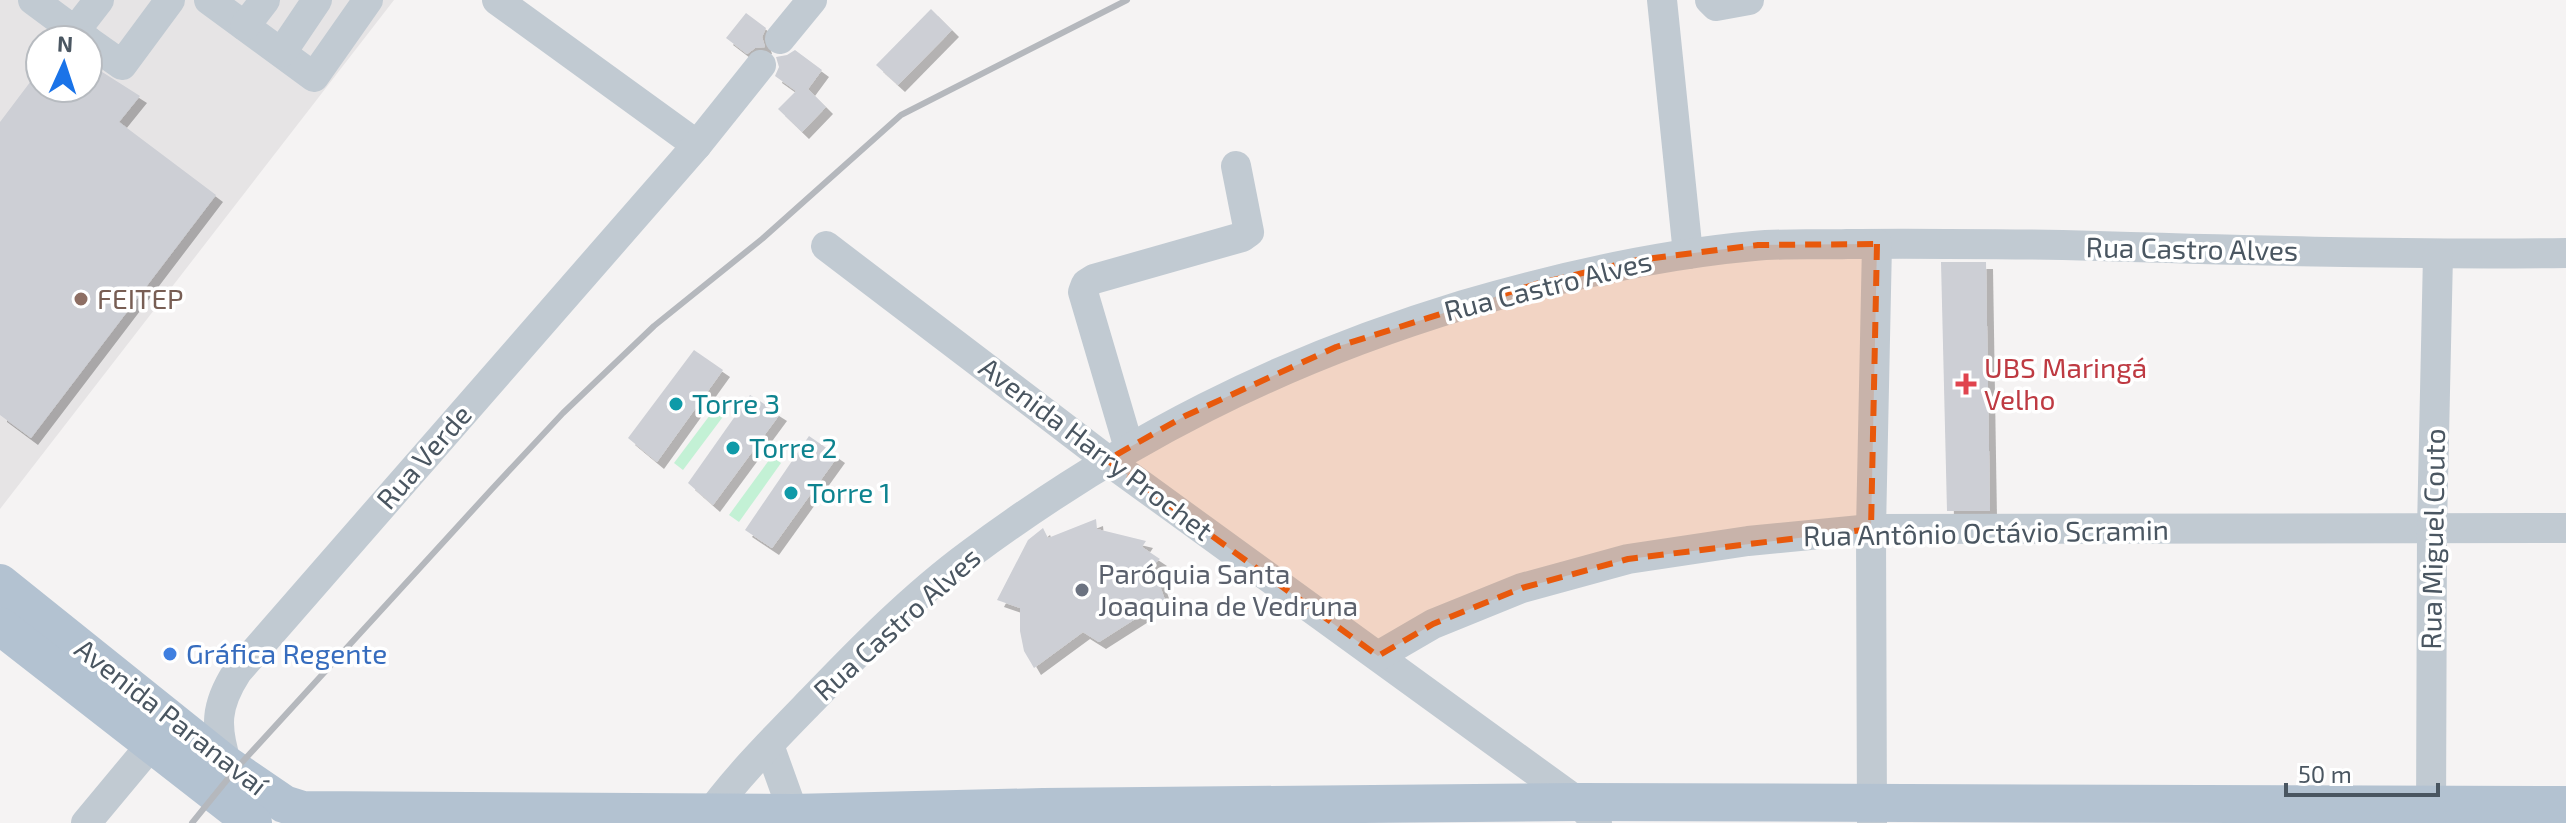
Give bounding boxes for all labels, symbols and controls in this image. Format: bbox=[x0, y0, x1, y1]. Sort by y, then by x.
north arrow bbox=[24, 24, 104, 104]
text: N bbox=[56, 30, 74, 56]
street label: Rua Castro Alves bbox=[2085, 229, 2299, 267]
street label: Rua Castro Alves bbox=[1441, 243, 1655, 327]
place label: FEITEP bbox=[97, 281, 184, 315]
marker: FEITEP bbox=[72, 290, 90, 308]
street label: Avenida Harry Prochet bbox=[973, 349, 1220, 547]
place label: UBS Maringá Velho bbox=[1984, 350, 2147, 416]
marker: UBS Maringá Velho bbox=[1955, 373, 1977, 395]
place label: Torre 3 bbox=[692, 386, 780, 420]
marker: Torre 3 bbox=[667, 395, 685, 413]
street label: Rua Verde bbox=[369, 397, 478, 516]
street label: Rua Miguel Couto bbox=[2413, 428, 2451, 650]
place label: Torre 2 bbox=[749, 430, 837, 464]
marker: Torre 2 bbox=[724, 439, 742, 457]
place label: Torre 1 bbox=[807, 475, 891, 509]
marker: Torre 1 bbox=[782, 484, 800, 502]
street label: Rua Antônio Octávio Scramin bbox=[1803, 512, 2169, 552]
street label: Rua Castro Alves bbox=[806, 540, 987, 707]
place label: Paróquia Santa Joaquina de Vedruna bbox=[1098, 556, 1358, 622]
marker: Paróquia Santa Joaquina de Vedruna bbox=[1073, 581, 1091, 599]
street label: Avenida Paranavaí bbox=[69, 631, 275, 802]
place label: Gráfica Regente bbox=[186, 636, 387, 670]
marker: Gráfica Regente bbox=[161, 645, 179, 663]
scale bar bbox=[2286, 747, 2438, 797]
text: 50 m bbox=[2298, 759, 2352, 788]

